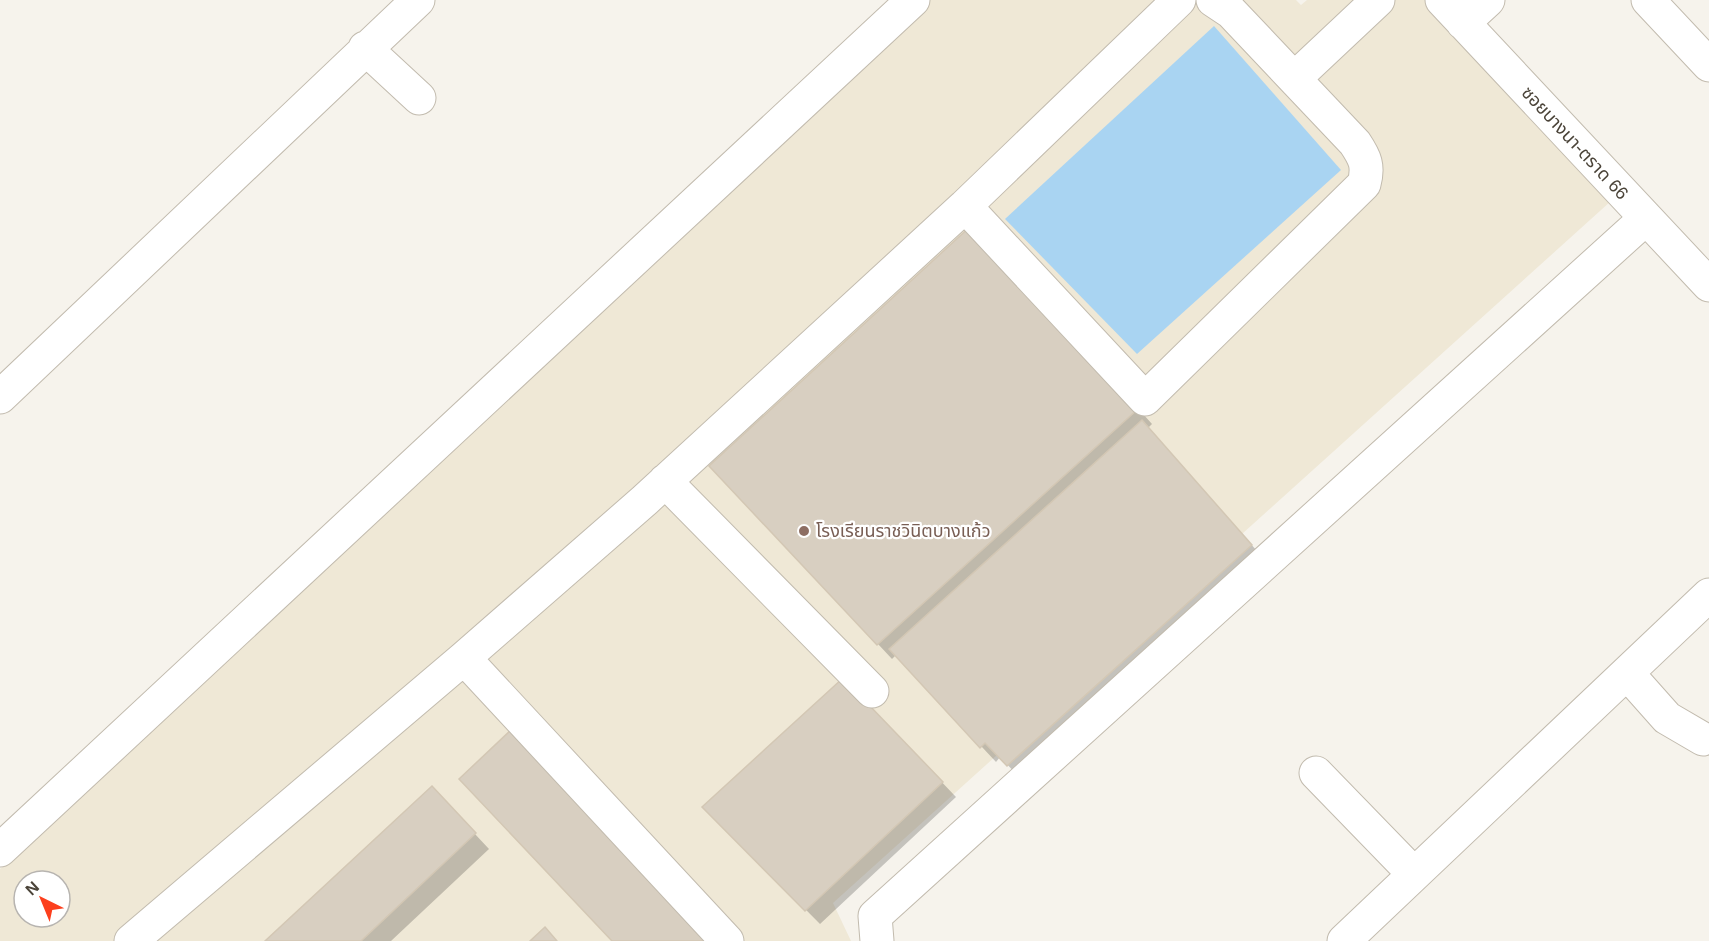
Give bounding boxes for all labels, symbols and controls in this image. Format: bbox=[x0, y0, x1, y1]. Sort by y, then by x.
street label: ซอยบางนา-ตราด 66 bbox=[1518, 82, 1632, 204]
place label: โรงเรียนราชวินิตบางแก้ว bbox=[816, 521, 991, 541]
marker: โรงเรียนราชวินิตบางแก้ว bbox=[797, 524, 811, 538]
north arrow bbox=[12, 869, 72, 929]
text: N bbox=[22, 878, 42, 899]

